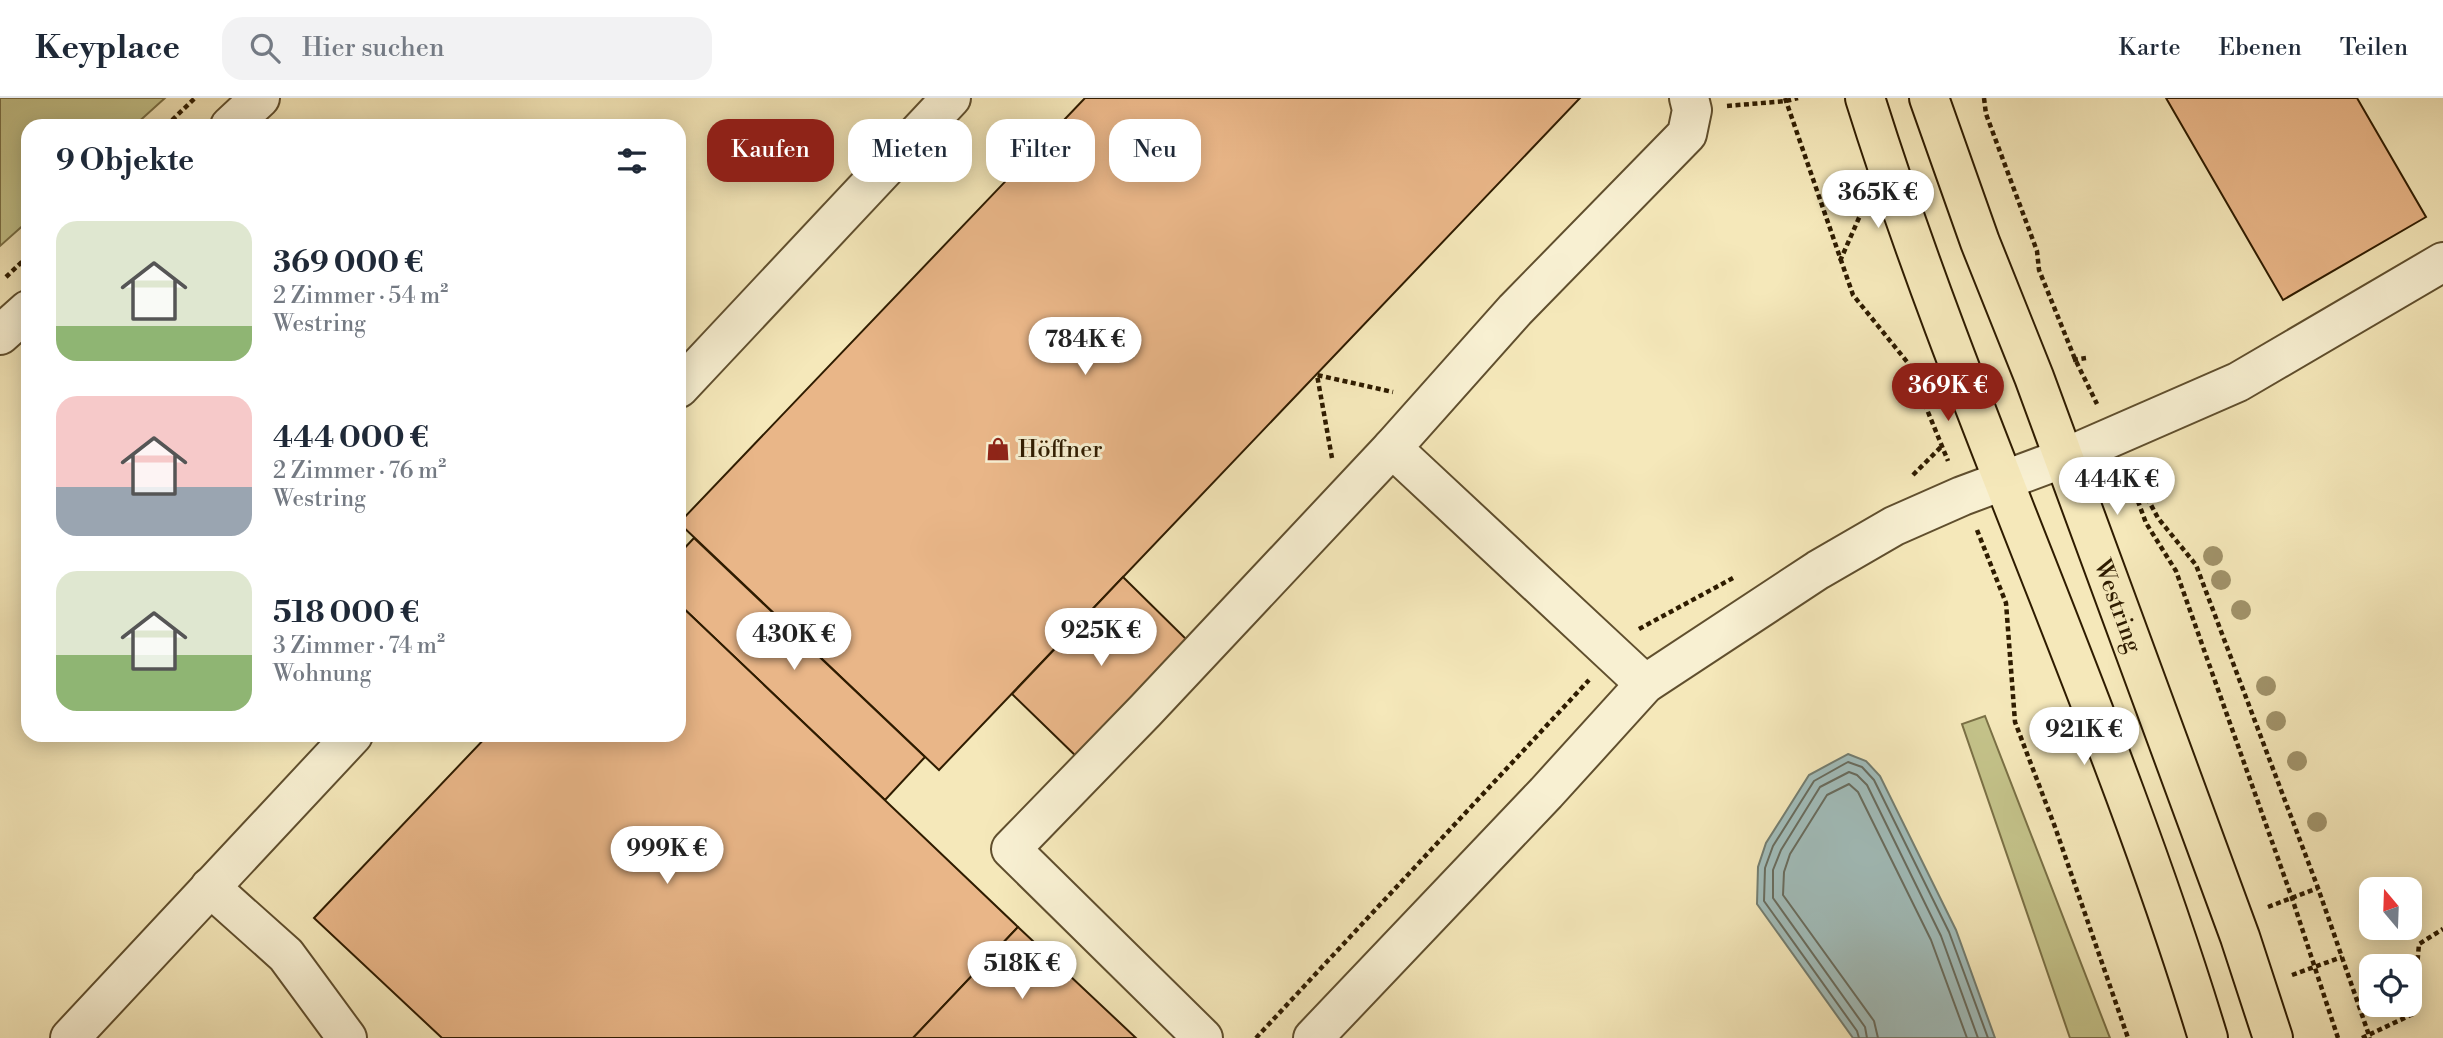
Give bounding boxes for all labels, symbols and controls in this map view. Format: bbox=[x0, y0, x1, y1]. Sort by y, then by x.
search box bbox=[222, 17, 712, 80]
text: Keyplace bbox=[35, 28, 180, 69]
icon: search bbox=[246, 29, 284, 67]
text: Hier suchen bbox=[302, 32, 444, 64]
text: Karte bbox=[2119, 33, 2181, 63]
text: Ebenen bbox=[2219, 33, 2302, 63]
text: Teilen bbox=[2340, 33, 2408, 63]
chip: Kaufen bbox=[707, 119, 834, 182]
chip: Mieten bbox=[848, 119, 972, 182]
chip: Filter bbox=[986, 119, 1095, 182]
chip: Neu bbox=[1109, 119, 1201, 182]
text: 9 Objekte bbox=[56, 142, 194, 180]
icon: filters bbox=[613, 142, 651, 180]
pin: 365K € bbox=[1821, 170, 1935, 230]
text: 365K € bbox=[1838, 179, 1918, 207]
text: 369 000 € bbox=[273, 244, 423, 282]
icon: home bbox=[112, 249, 196, 333]
text: 2 Zimmer · 54 m² bbox=[273, 282, 448, 310]
text: Westring bbox=[273, 310, 366, 338]
pin: 784K € bbox=[1028, 317, 1142, 377]
text: 784K € bbox=[1045, 326, 1125, 354]
pin: 369K € bbox=[1891, 364, 2005, 423]
text: 369K € bbox=[1908, 372, 1988, 400]
text: 444 000 € bbox=[273, 419, 429, 457]
icon: home bbox=[112, 424, 196, 508]
shop icon: Höffner bbox=[984, 435, 1012, 463]
place label: Höffner bbox=[1018, 435, 1103, 465]
text: 2 Zimmer · 76 m² bbox=[273, 457, 446, 485]
pin: 444K € bbox=[2060, 458, 2174, 517]
text: 444K € bbox=[2075, 466, 2159, 494]
text: Westring bbox=[273, 485, 366, 513]
street label: Westring bbox=[2086, 555, 2148, 657]
text: 518 000 € bbox=[273, 594, 419, 632]
icon: home bbox=[112, 599, 196, 683]
pin: 925K € bbox=[1044, 608, 1158, 668]
pin: 430K € bbox=[737, 612, 851, 672]
text: 925K € bbox=[1061, 617, 1141, 645]
text: 430K € bbox=[752, 621, 836, 649]
text: 3 Zimmer · 74 m² bbox=[273, 632, 445, 660]
text: Wohnung bbox=[273, 660, 371, 688]
pin: 921K € bbox=[2027, 708, 2141, 767]
text: 921K € bbox=[2045, 716, 2123, 744]
pin: 999K € bbox=[610, 826, 724, 886]
text: 999K € bbox=[627, 835, 707, 863]
north arrow bbox=[2359, 877, 2422, 940]
map controls bbox=[2359, 877, 2422, 1017]
pin: 518K € bbox=[965, 942, 1079, 1001]
text: 518K € bbox=[984, 950, 1060, 978]
button: locate bbox=[2359, 954, 2422, 1017]

